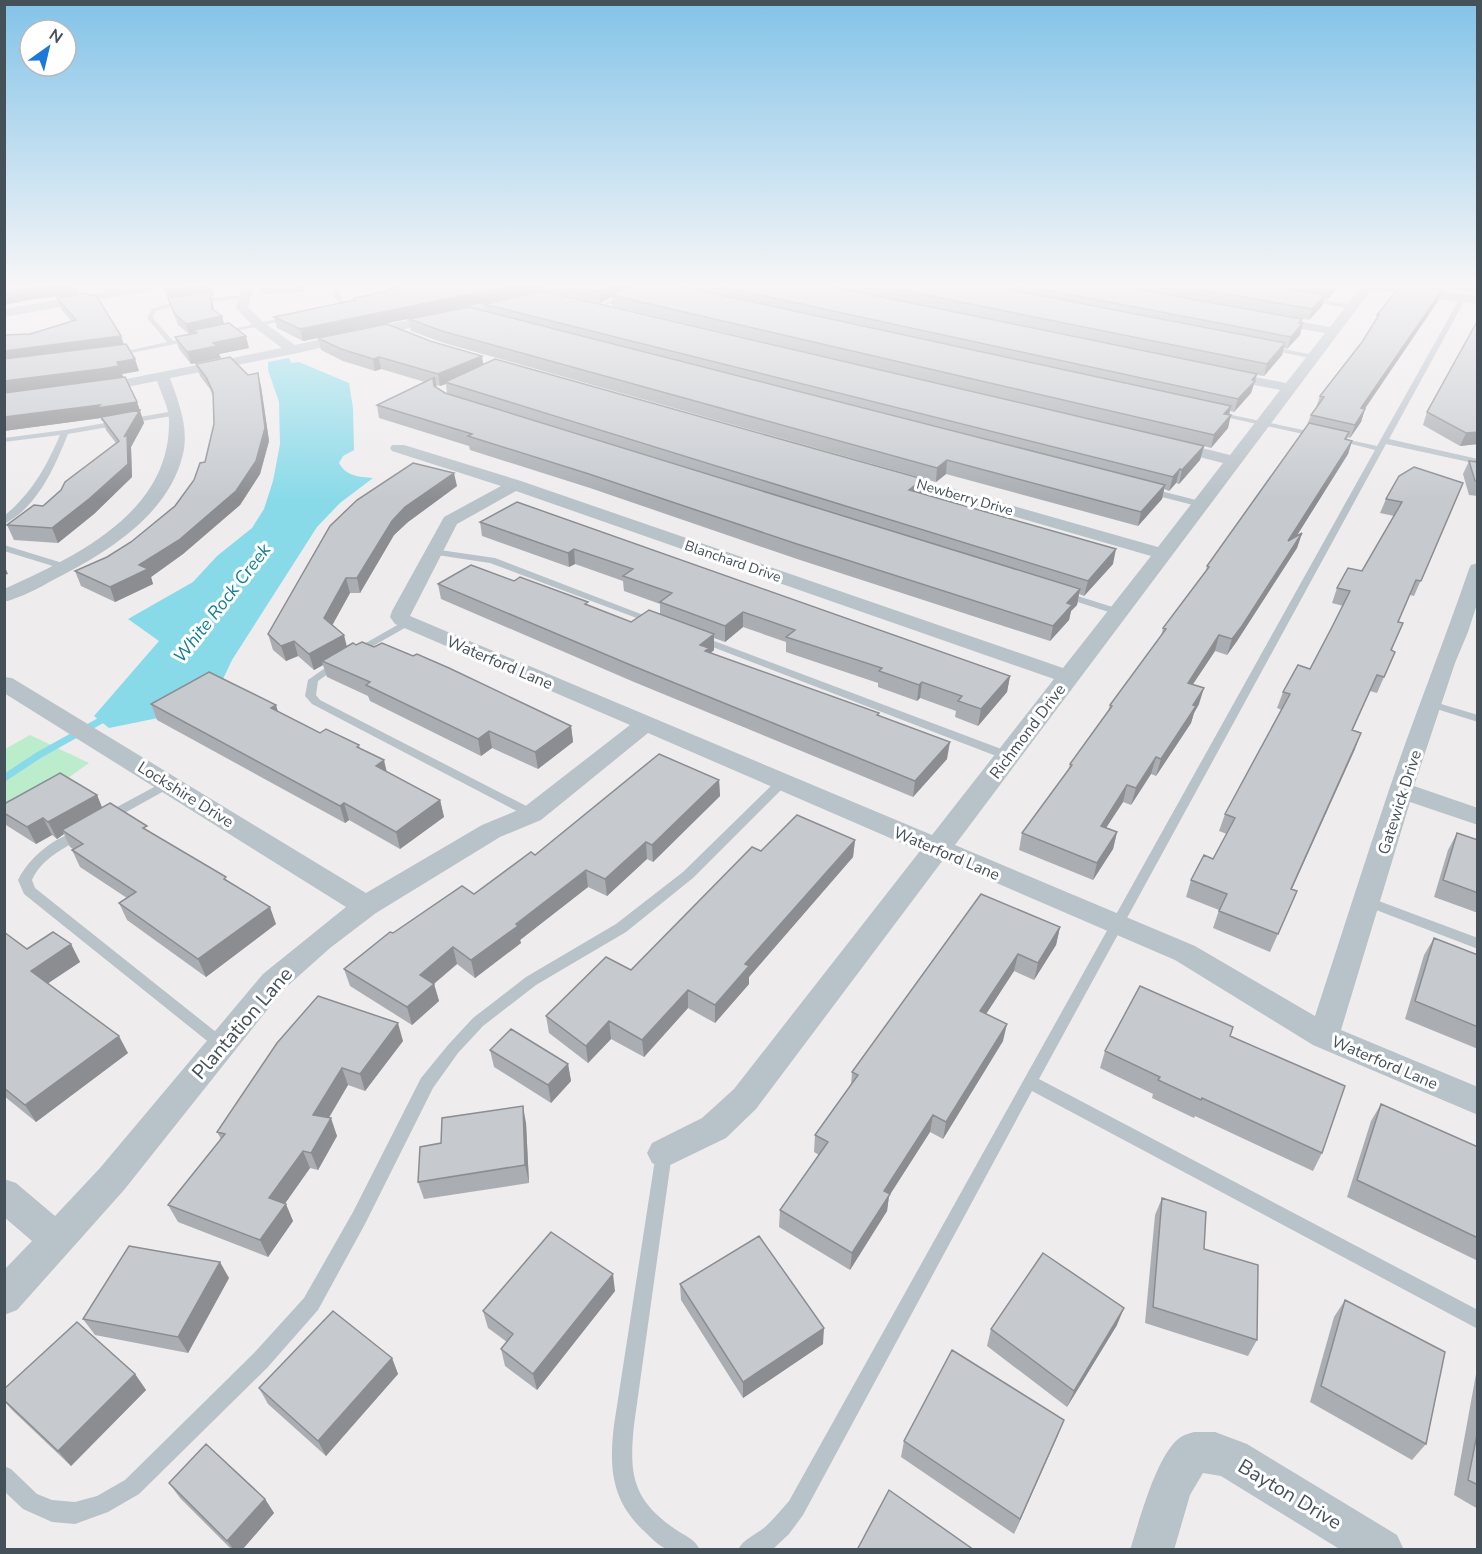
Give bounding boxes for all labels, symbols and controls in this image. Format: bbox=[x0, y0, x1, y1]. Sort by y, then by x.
north arrow bbox=[18, 18, 78, 78]
text: N bbox=[45, 24, 67, 49]
street label: Newberry Drive bbox=[914, 475, 1015, 520]
street label: Blanchard Drive bbox=[682, 536, 784, 587]
water label: White Rock Creek bbox=[168, 538, 277, 668]
street label: Waterford Lane bbox=[443, 631, 556, 695]
street label: Richmond Drive bbox=[985, 679, 1071, 784]
street label: Gatewick Drive bbox=[1373, 747, 1427, 857]
street label: Lockshire Drive bbox=[133, 757, 238, 833]
street label: Waterford Lane bbox=[890, 822, 1003, 886]
street label: Plantation Lane bbox=[186, 961, 299, 1085]
street label: Waterford Lane bbox=[1328, 1031, 1441, 1095]
street label: Bayton Drive bbox=[1233, 1453, 1347, 1536]

